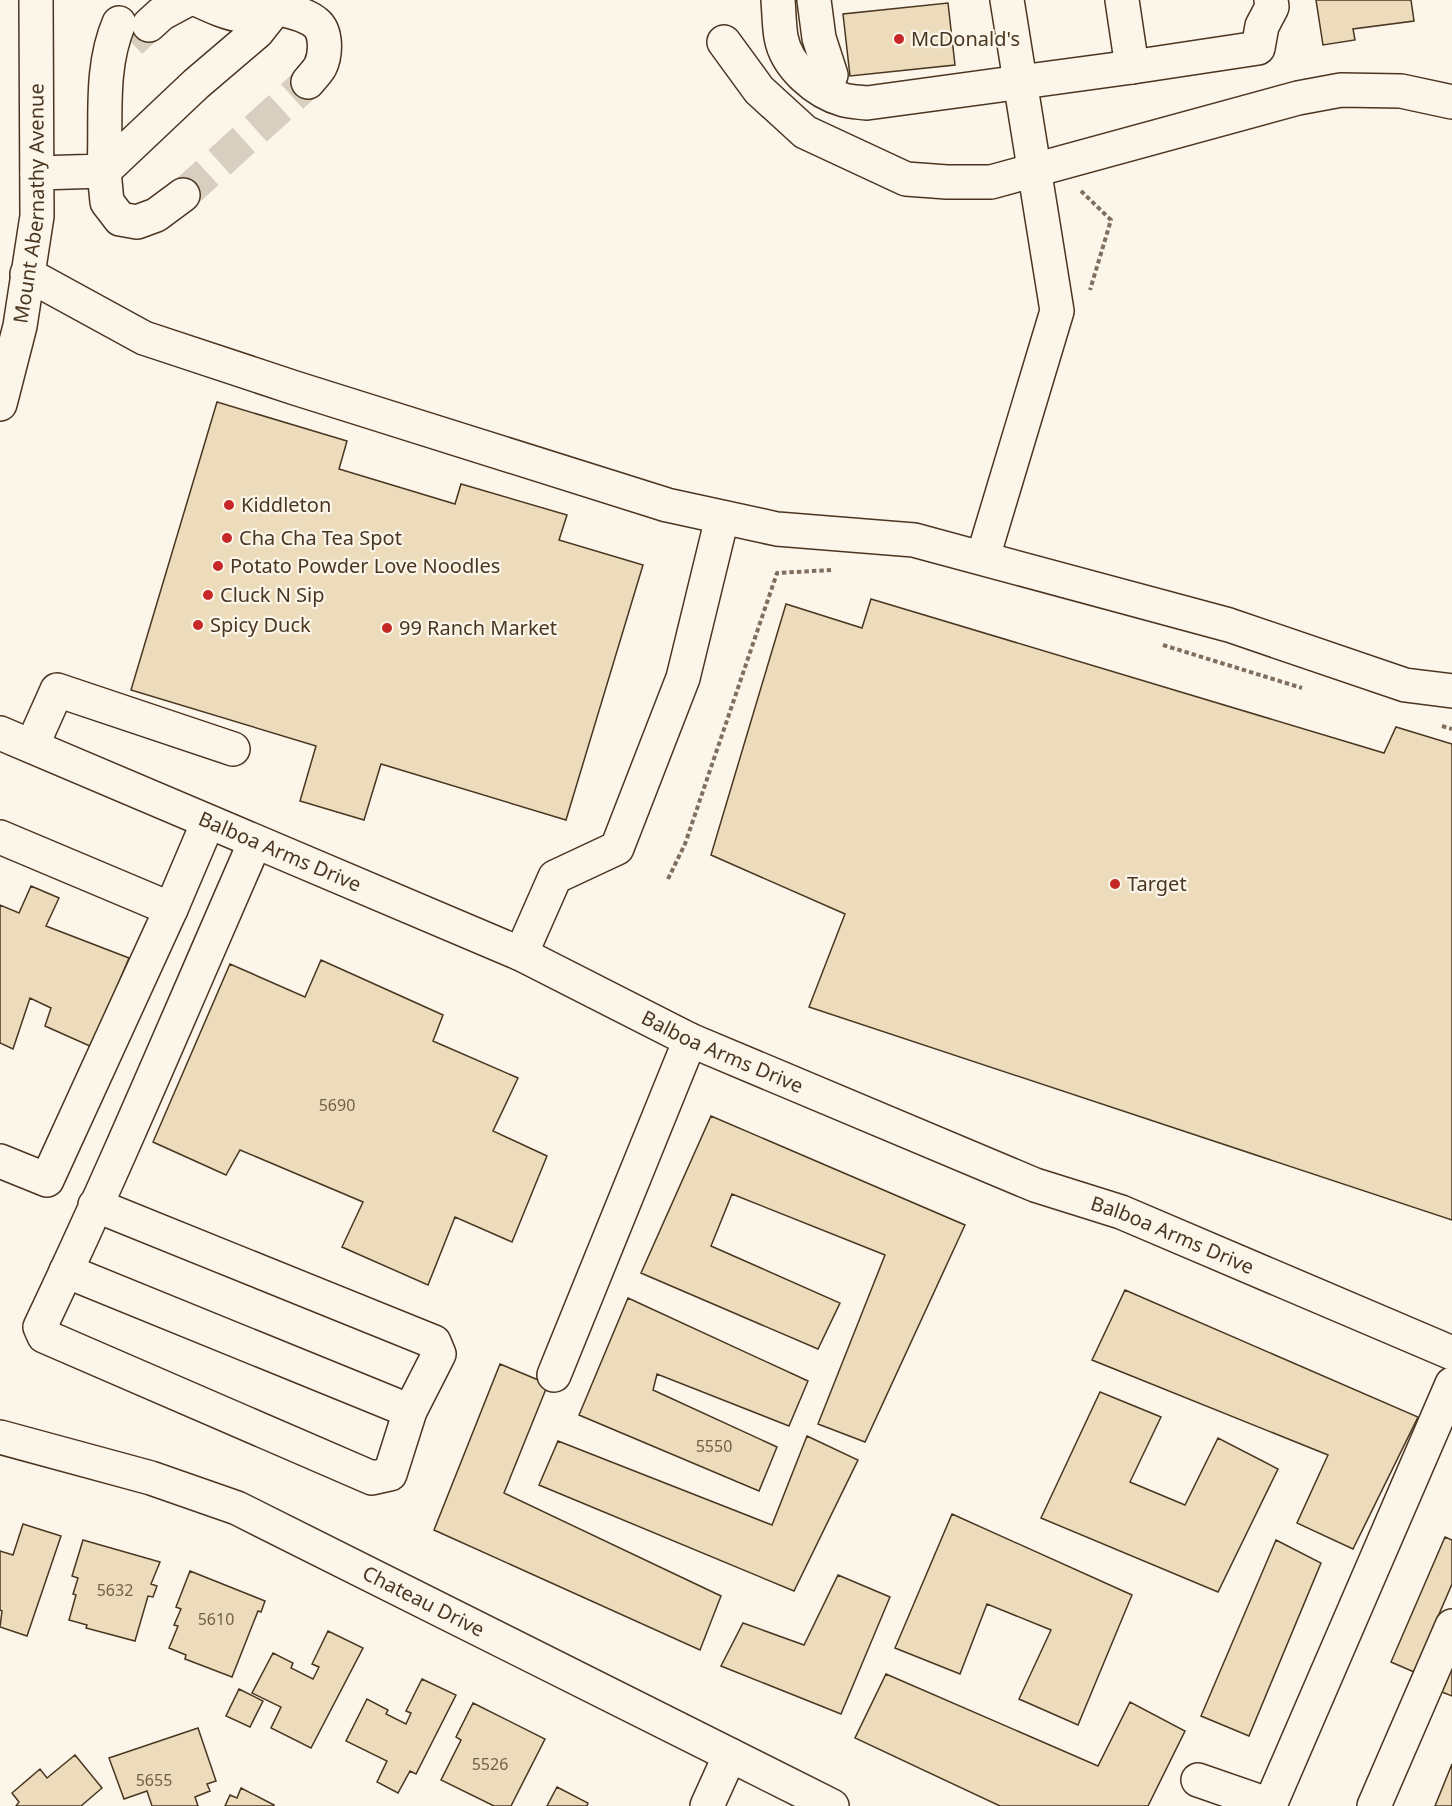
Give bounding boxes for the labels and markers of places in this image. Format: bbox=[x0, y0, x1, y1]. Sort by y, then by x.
place label: McDonald's bbox=[911, 25, 1020, 52]
marker: McDonald's bbox=[892, 32, 906, 46]
place label: Kiddleton bbox=[241, 491, 331, 518]
marker: Kiddleton bbox=[222, 498, 236, 512]
place label: Cha Cha Tea Spot bbox=[239, 524, 402, 551]
marker: Cha Cha Tea Spot bbox=[220, 531, 234, 545]
place label: Potato Powder Love Noodles bbox=[230, 552, 500, 579]
marker: Potato Powder Love Noodles bbox=[211, 559, 225, 573]
place label: Cluck N Sip bbox=[220, 581, 324, 608]
marker: Cluck N Sip bbox=[201, 588, 215, 602]
place label: Spicy Duck bbox=[210, 611, 311, 638]
place label: 99 Ranch Market bbox=[399, 614, 557, 641]
marker: Spicy Duck bbox=[191, 618, 205, 632]
marker: 99 Ranch Market bbox=[380, 621, 394, 635]
place label: Target bbox=[1127, 870, 1187, 897]
marker: Target bbox=[1108, 877, 1122, 891]

